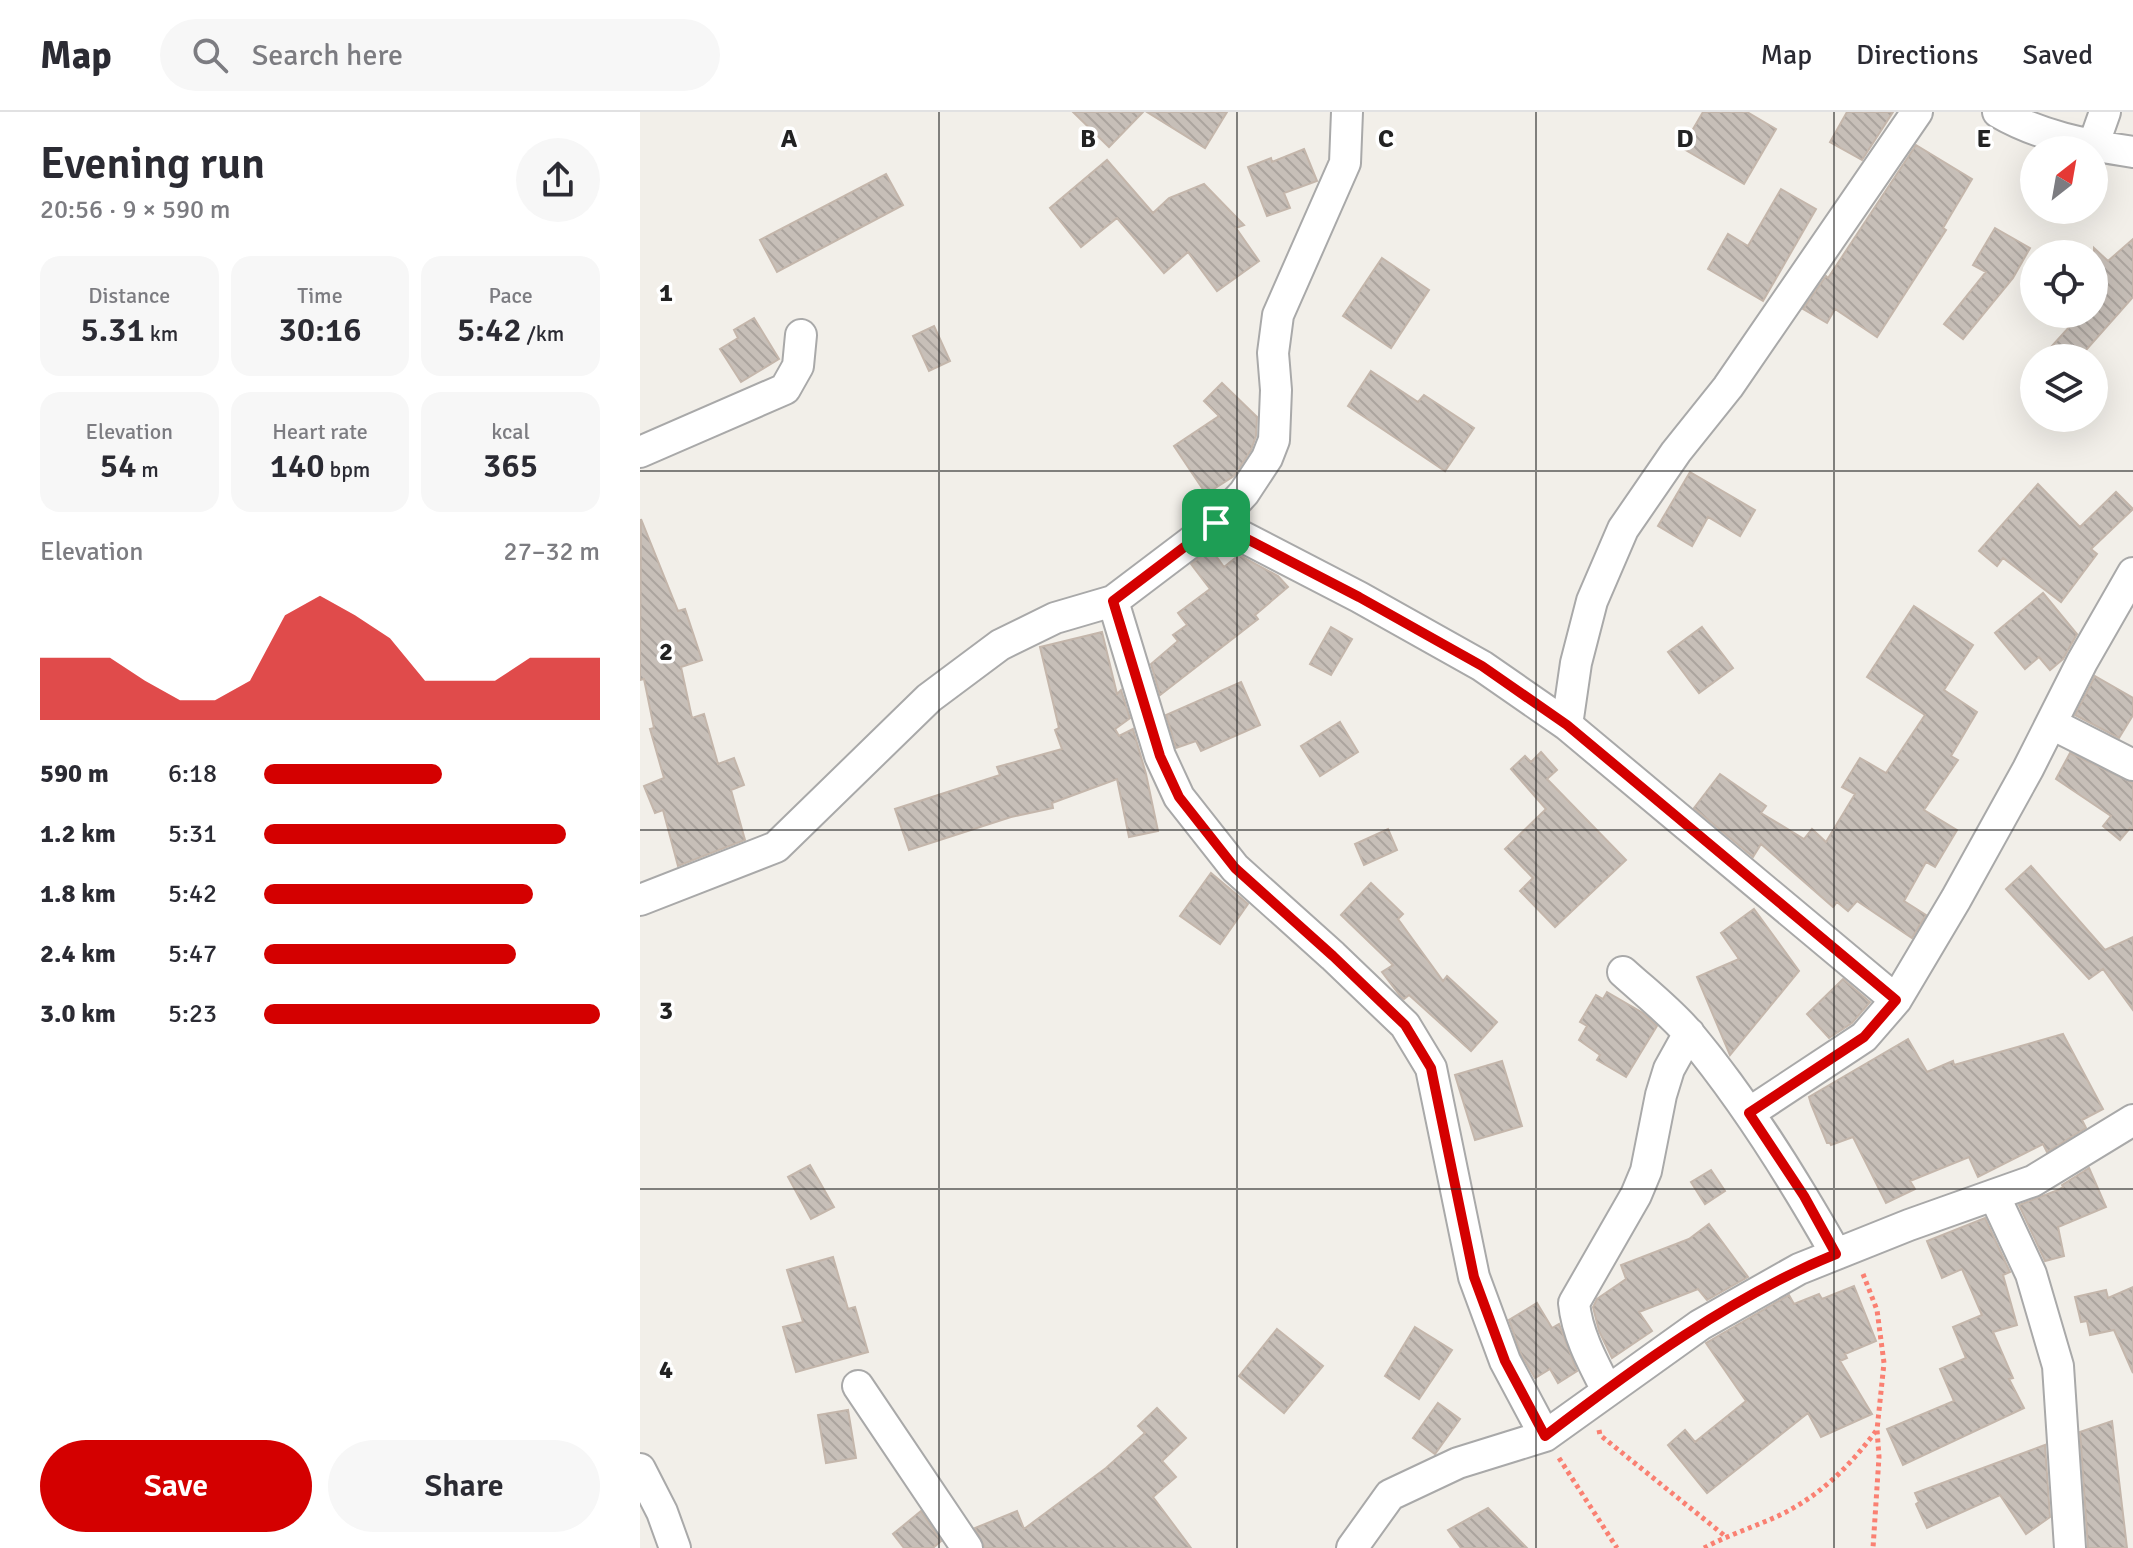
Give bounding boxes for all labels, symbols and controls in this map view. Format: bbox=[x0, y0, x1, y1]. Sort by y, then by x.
search box bbox=[160, 19, 720, 91]
text: Map bbox=[40, 32, 112, 79]
icon: search bbox=[188, 33, 232, 77]
text: Search here bbox=[252, 37, 403, 74]
text: Map bbox=[1760, 38, 1812, 72]
text: Directions bbox=[1856, 38, 1978, 72]
text: Saved bbox=[2022, 38, 2093, 72]
text: A bbox=[781, 123, 798, 155]
text: B bbox=[1080, 123, 1096, 155]
text: C bbox=[1378, 123, 1394, 155]
text: D bbox=[1676, 123, 1694, 155]
text: E bbox=[1977, 123, 1991, 155]
north arrow bbox=[2020, 136, 2108, 224]
map controls bbox=[2020, 136, 2108, 432]
text: Evening run bbox=[40, 137, 265, 191]
button: share bbox=[516, 138, 600, 222]
text: 20:56 · 9 × 590 m bbox=[40, 194, 231, 226]
button: locate bbox=[2020, 240, 2108, 328]
text: 1 bbox=[659, 277, 673, 309]
text: Distance bbox=[88, 282, 170, 309]
text: Time bbox=[297, 282, 343, 309]
text: Pace bbox=[489, 282, 533, 309]
text: 5.31 bbox=[80, 309, 145, 351]
text: 30:16 bbox=[278, 309, 362, 351]
text: 5:42 bbox=[457, 309, 522, 351]
text: km bbox=[145, 320, 178, 347]
text: /km bbox=[522, 320, 564, 347]
button: layers bbox=[2020, 344, 2108, 432]
text: Elevation bbox=[86, 418, 173, 445]
text: Heart rate bbox=[272, 418, 368, 445]
text: kcal bbox=[491, 418, 530, 445]
text: 54 bbox=[100, 445, 137, 487]
text: 140 bbox=[270, 445, 325, 487]
text: 365 bbox=[483, 445, 538, 487]
text: m bbox=[137, 456, 159, 483]
text: bpm bbox=[325, 456, 370, 483]
pin bbox=[1182, 489, 1250, 557]
icon: arrive bbox=[1194, 501, 1238, 545]
text: Elevation bbox=[40, 536, 144, 568]
text: 27–32 m bbox=[504, 536, 600, 568]
text: 2 bbox=[659, 636, 673, 668]
text: 590 m bbox=[40, 758, 109, 790]
text: 6:18 bbox=[168, 758, 217, 790]
text: 1.2 km bbox=[40, 818, 116, 850]
text: 5:31 bbox=[168, 818, 217, 850]
text: 1.8 km bbox=[40, 878, 116, 910]
text: 5:42 bbox=[168, 878, 217, 910]
text: 2.4 km bbox=[40, 938, 116, 970]
text: 5:47 bbox=[168, 938, 217, 970]
text: 3 bbox=[659, 995, 673, 1027]
text: 3.0 km bbox=[40, 998, 116, 1030]
text: 5:23 bbox=[168, 998, 217, 1030]
text: 4 bbox=[659, 1354, 673, 1386]
button: Save bbox=[40, 1440, 312, 1532]
button: Share bbox=[328, 1440, 600, 1532]

